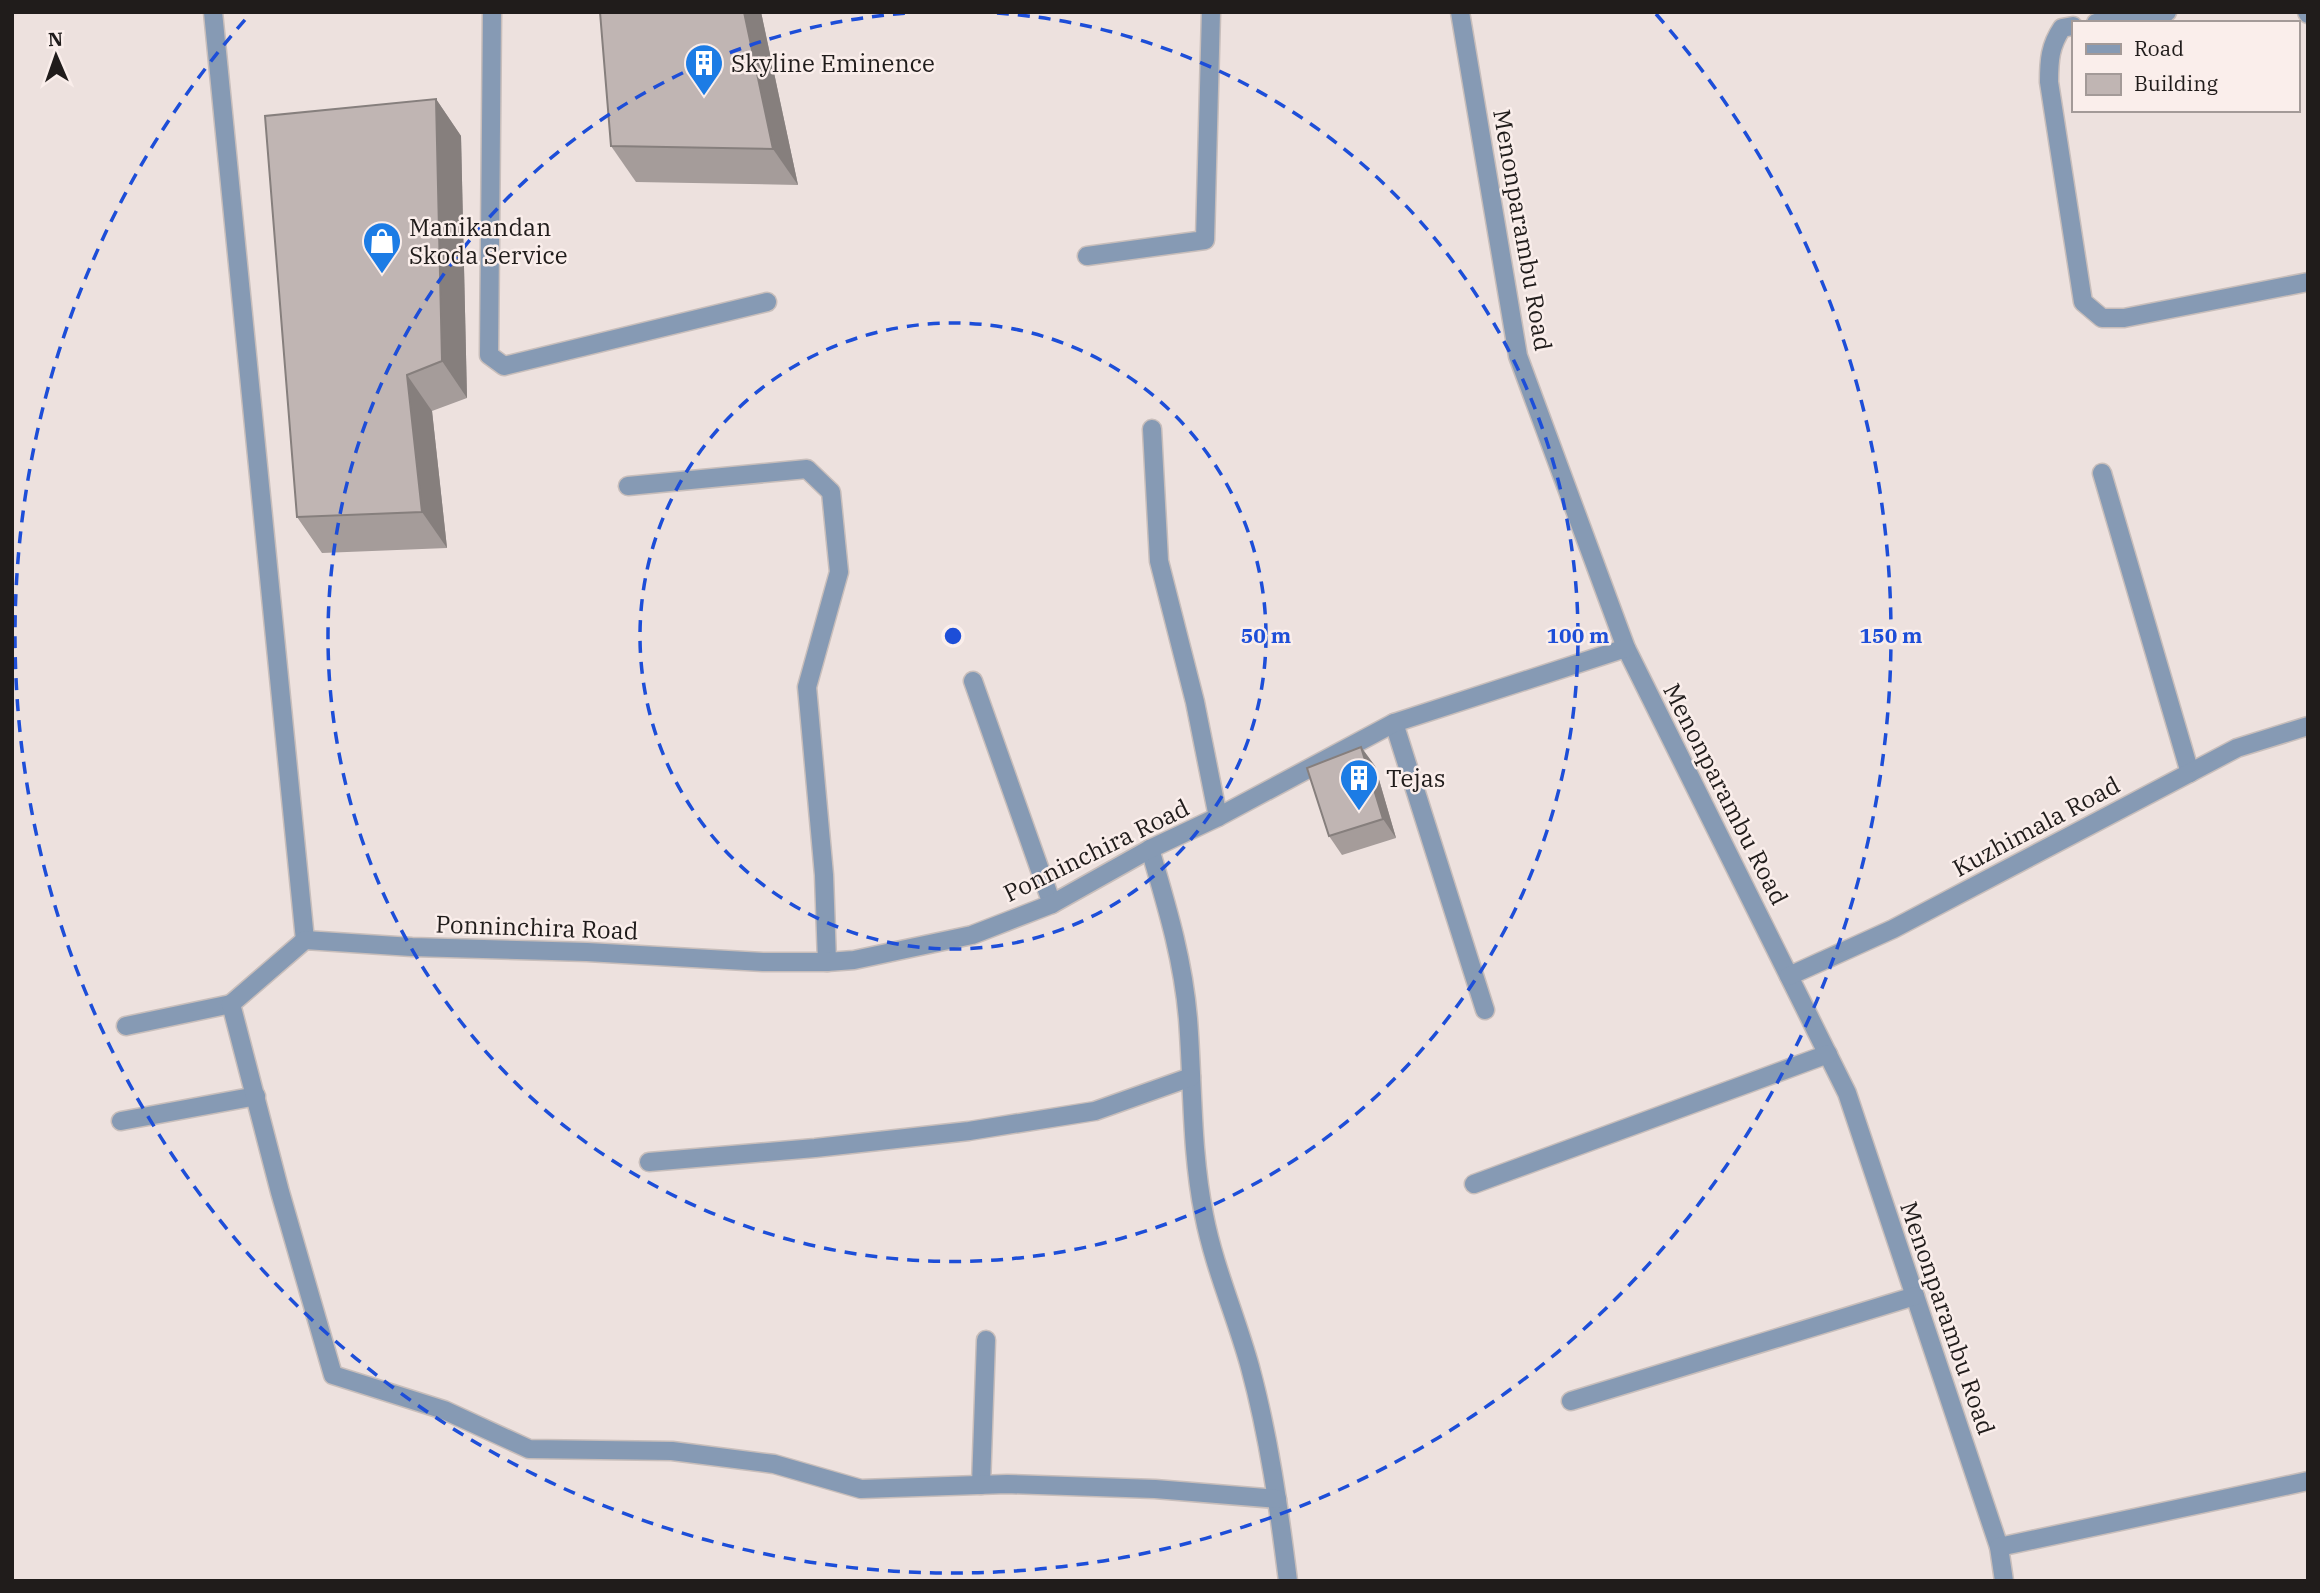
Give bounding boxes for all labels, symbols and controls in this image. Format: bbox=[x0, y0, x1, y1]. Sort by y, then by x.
north arrow bbox=[21, 21, 91, 91]
legend bbox=[2072, 21, 2299, 112]
text: N bbox=[47, 27, 63, 51]
text: Road bbox=[2134, 34, 2184, 62]
building icon: Skyline Eminence bbox=[683, 42, 725, 97]
place label: Skyline Eminence bbox=[731, 47, 935, 79]
text: Building bbox=[2134, 69, 2219, 97]
street label: Menonparambu Road bbox=[1486, 107, 1560, 353]
place label: Manikandan Skoda Service bbox=[409, 211, 568, 271]
shop icon: Manikandan Skoda Service bbox=[361, 220, 403, 275]
text: 50 m bbox=[1241, 621, 1291, 649]
text: 100 m bbox=[1546, 621, 1610, 649]
text: 150 m bbox=[1859, 621, 1923, 649]
centre of rings bbox=[941, 624, 965, 648]
street label: Menonparambu Road bbox=[1656, 678, 1796, 910]
building icon: Tejas bbox=[1338, 757, 1380, 812]
place label: Tejas bbox=[1386, 762, 1446, 794]
street label: Kuzhimala Road bbox=[1947, 768, 2125, 884]
street label: Ponninchira Road bbox=[998, 791, 1194, 909]
street label: Ponninchira Road bbox=[435, 907, 639, 947]
street label: Menonparambu Road bbox=[1893, 1197, 2003, 1439]

